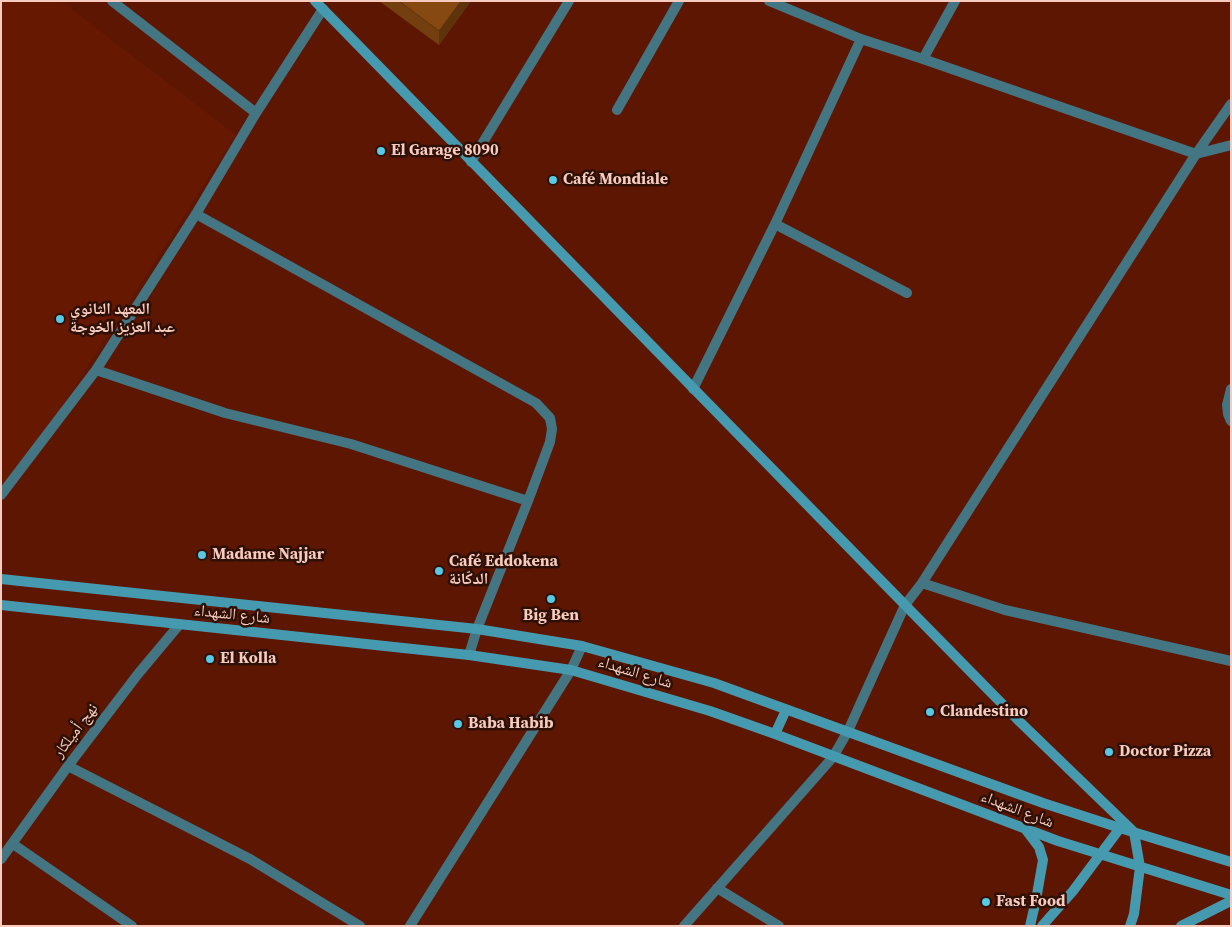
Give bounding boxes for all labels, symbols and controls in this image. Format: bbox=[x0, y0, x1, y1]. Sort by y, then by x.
place label: El Garage 8090 bbox=[391, 141, 499, 161]
marker: El Garage 8090 bbox=[375, 145, 387, 157]
place label: Café Mondiale bbox=[563, 170, 668, 190]
marker: Café Mondiale bbox=[547, 174, 559, 186]
place label: المعهد الثانوي عبد العزيز الخوجة bbox=[70, 300, 175, 338]
marker: المعهد الثانوي عبد العزيز الخوجة bbox=[54, 313, 66, 325]
place label: Madame Najjar bbox=[212, 545, 324, 565]
marker: Madame Najjar bbox=[196, 549, 208, 561]
place label: Café Eddokena الدكّانة bbox=[449, 552, 558, 590]
marker: Café Eddokena الدكّانة bbox=[433, 565, 445, 577]
marker: Big Ben bbox=[545, 593, 557, 605]
street label: شارع الشهداء bbox=[193, 601, 271, 629]
place label: Big Ben bbox=[523, 606, 579, 626]
place label: El Kolla bbox=[220, 649, 276, 669]
marker: El Kolla bbox=[204, 653, 216, 665]
street label: شارع الشهداء bbox=[596, 653, 674, 693]
street label: نهج أميلكار bbox=[49, 700, 103, 762]
place label: Clandestino bbox=[940, 702, 1028, 722]
marker: Clandestino bbox=[924, 706, 936, 718]
place label: Baba Habib bbox=[468, 714, 553, 734]
marker: Baba Habib bbox=[452, 718, 464, 730]
place label: Doctor Pizza bbox=[1119, 742, 1211, 762]
marker: Doctor Pizza bbox=[1103, 746, 1115, 758]
street label: شارع الشهداء bbox=[978, 787, 1056, 833]
place label: Fast Food bbox=[996, 892, 1066, 912]
marker: Fast Food bbox=[980, 896, 992, 908]

